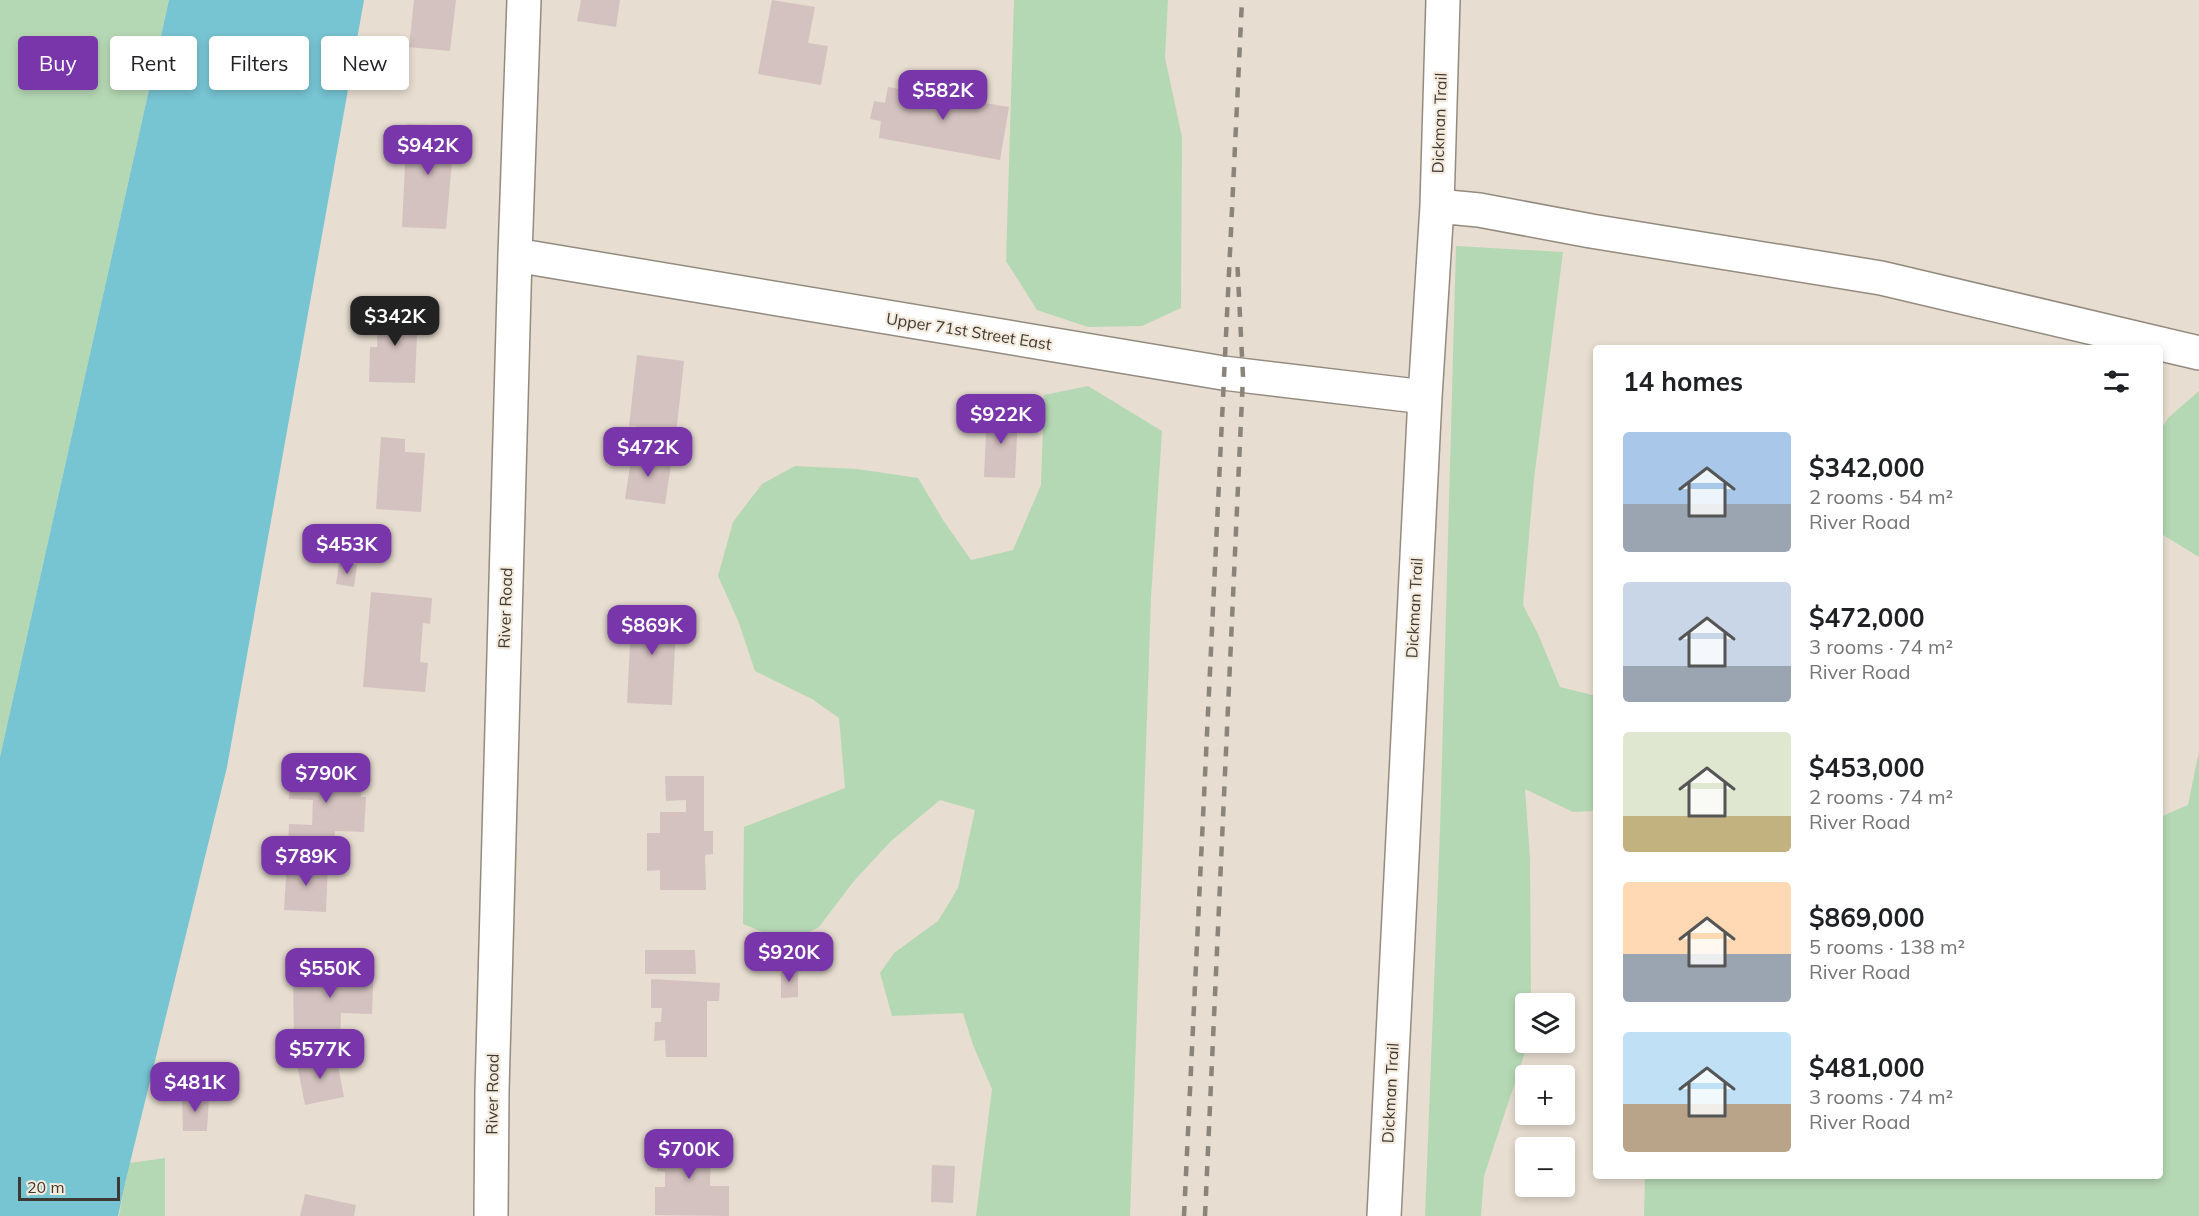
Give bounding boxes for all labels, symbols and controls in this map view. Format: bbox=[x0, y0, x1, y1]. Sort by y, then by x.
chip: Buy bbox=[18, 36, 98, 90]
chip: Rent bbox=[110, 36, 197, 90]
chip: Filters bbox=[209, 36, 309, 90]
chip: New bbox=[321, 36, 409, 90]
pin: $582K bbox=[901, 70, 985, 121]
street label: Dickman Trail bbox=[1427, 72, 1451, 174]
text: $582K bbox=[912, 77, 974, 102]
pin: $942K bbox=[386, 125, 470, 176]
text: $942K bbox=[397, 132, 459, 157]
pin: $342K bbox=[353, 296, 437, 347]
text: $342K bbox=[364, 303, 426, 328]
street label: Upper 71st Street East bbox=[885, 308, 1054, 354]
text: 14 homes bbox=[1623, 365, 1743, 398]
icon: filters bbox=[2100, 365, 2133, 398]
pin: $922K bbox=[959, 394, 1043, 445]
text: $922K bbox=[970, 401, 1032, 426]
pin: $472K bbox=[606, 427, 690, 478]
text: $472K bbox=[617, 434, 679, 459]
text: $342,000 bbox=[1809, 451, 1925, 484]
icon: home bbox=[1671, 456, 1743, 528]
text: 2 rooms · 54 m² bbox=[1809, 484, 1953, 509]
text: River Road bbox=[1809, 509, 1910, 534]
pin: $453K bbox=[305, 524, 389, 575]
text: $453K bbox=[316, 531, 378, 556]
street label: Dickman Trail bbox=[1401, 557, 1427, 659]
street label: River Road bbox=[494, 567, 516, 649]
text: $472,000 bbox=[1809, 601, 1925, 634]
pin: $869K bbox=[610, 605, 694, 656]
icon: home bbox=[1671, 606, 1743, 678]
text: $869K bbox=[621, 612, 683, 637]
text: 3 rooms · 74 m² bbox=[1809, 634, 1953, 659]
text: River Road bbox=[1809, 659, 1910, 684]
text: $453,000 bbox=[1809, 751, 1925, 784]
pin: $790K bbox=[284, 753, 368, 804]
icon: home bbox=[1671, 756, 1743, 828]
text: $790K bbox=[295, 760, 357, 785]
text: 2 rooms · 74 m² bbox=[1809, 784, 1953, 809]
text: River Road bbox=[1809, 809, 1910, 834]
pin: $789K bbox=[264, 836, 348, 887]
text: $789K bbox=[275, 843, 337, 868]
text: $869,000 bbox=[1809, 901, 1925, 934]
icon: home bbox=[1671, 906, 1743, 978]
pin: $920K bbox=[747, 932, 831, 983]
text: 5 rooms · 138 m² bbox=[1809, 934, 1965, 959]
text: $920K bbox=[758, 939, 820, 964]
pin: $550K bbox=[288, 948, 372, 999]
text: $550K bbox=[299, 955, 361, 980]
text: River Road bbox=[1809, 959, 1910, 984]
map controls bbox=[1515, 993, 1575, 1197]
button: layers bbox=[1515, 993, 1575, 1053]
pin: $577K bbox=[278, 1029, 362, 1080]
text: $577K bbox=[289, 1036, 351, 1061]
street label: Dickman Trail bbox=[1377, 1042, 1403, 1144]
text: $481,000 bbox=[1809, 1051, 1925, 1084]
street label: River Road bbox=[481, 1053, 503, 1135]
icon: home bbox=[1671, 1056, 1743, 1128]
pin: $481K bbox=[153, 1062, 237, 1113]
button: + bbox=[1515, 1065, 1575, 1125]
text: $481K bbox=[164, 1069, 226, 1094]
text: 3 rooms · 74 m² bbox=[1809, 1084, 1953, 1109]
text: River Road bbox=[1809, 1109, 1910, 1134]
pin: $700K bbox=[647, 1129, 731, 1180]
text: $700K bbox=[658, 1136, 720, 1161]
button: − bbox=[1515, 1137, 1575, 1197]
scale bar bbox=[18, 1174, 120, 1202]
text: 20 m bbox=[27, 1177, 64, 1197]

